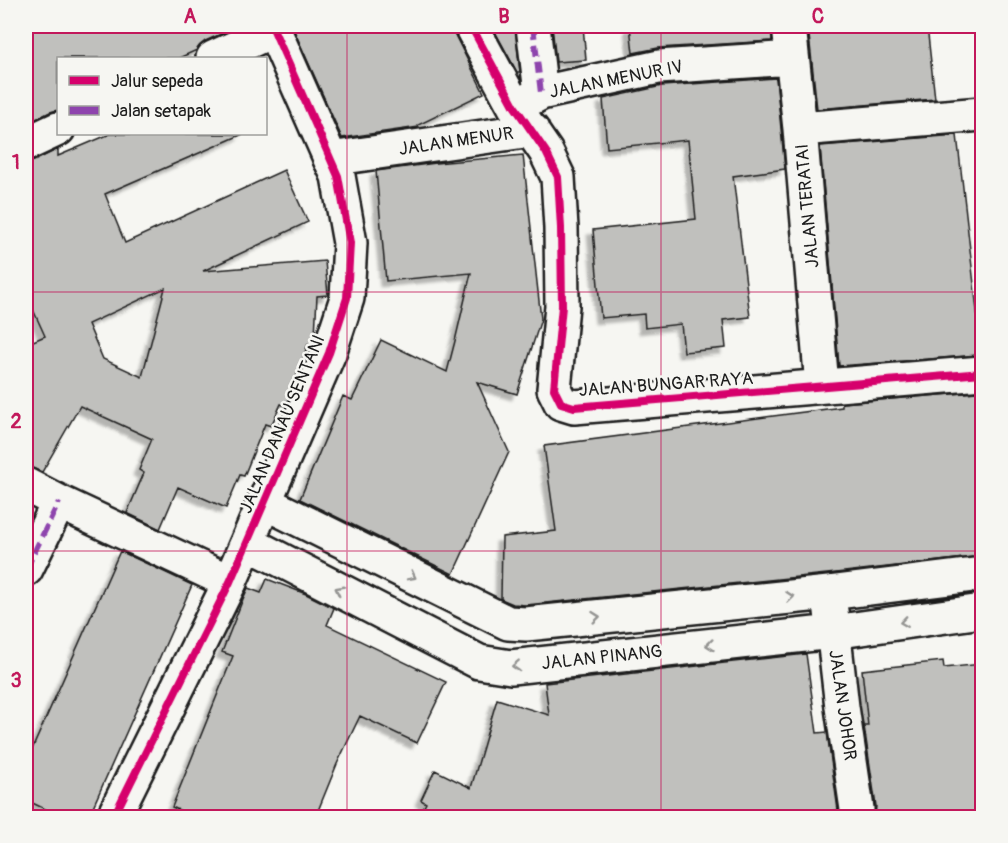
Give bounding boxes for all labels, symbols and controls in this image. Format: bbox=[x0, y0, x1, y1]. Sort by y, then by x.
text: A bbox=[184, 4, 197, 29]
text: B bbox=[498, 4, 510, 29]
text: C bbox=[812, 4, 824, 29]
street label: JALAN MENUR IV bbox=[548, 55, 685, 104]
legend bbox=[57, 57, 267, 135]
text: Jalur sepeda bbox=[111, 70, 203, 93]
text: Jalan setapak bbox=[111, 100, 212, 123]
street label: JALAN MENUR bbox=[397, 122, 515, 161]
street label: JALAN TERATAI bbox=[791, 143, 824, 269]
text: 1 bbox=[12, 150, 20, 175]
street label: JALAN DANAU SENTANI bbox=[234, 332, 330, 517]
street label: JALAN BUNGAR RAYA bbox=[578, 367, 754, 402]
text: 2 bbox=[10, 409, 22, 434]
one-way arrow bbox=[406, 569, 416, 580]
one-way arrow bbox=[335, 585, 346, 597]
one-way arrow bbox=[785, 591, 794, 604]
one-way arrow bbox=[591, 611, 600, 624]
one-way arrow bbox=[899, 615, 908, 628]
one-way arrow bbox=[706, 638, 715, 651]
street label: JALAN PINANG bbox=[541, 640, 664, 675]
street label: JALAN JOHOR bbox=[823, 648, 862, 762]
one-way arrow bbox=[512, 659, 521, 672]
text: 3 bbox=[10, 668, 22, 693]

